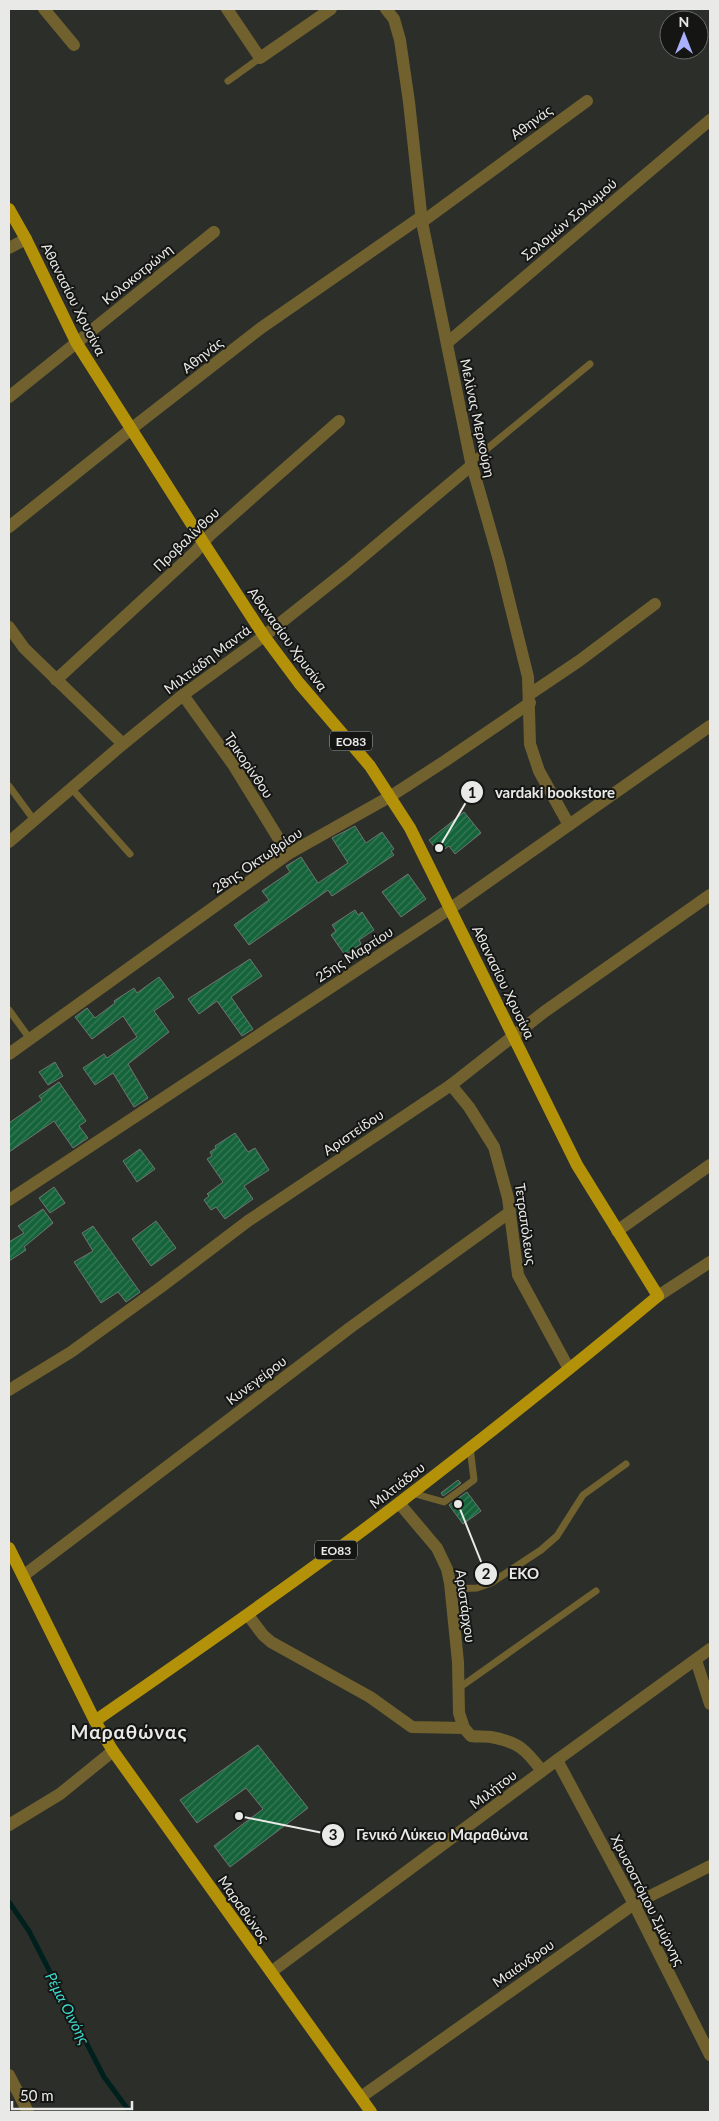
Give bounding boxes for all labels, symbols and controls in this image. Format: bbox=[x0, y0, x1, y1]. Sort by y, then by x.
north arrow bbox=[659, 10, 709, 60]
text: N bbox=[679, 13, 689, 30]
street label: Αθηνάς bbox=[507, 101, 556, 143]
street label: Σολομών Σολωμού bbox=[518, 174, 620, 264]
street label: Αθανασίου Χρυσίνα bbox=[38, 240, 110, 359]
street label: Κολοκοτρώνη bbox=[98, 240, 176, 308]
street label: Αθηνάς bbox=[178, 333, 226, 376]
street label: Μελίνας Μερκούρη bbox=[457, 357, 499, 479]
street label: Προβαλίνθου bbox=[150, 503, 222, 575]
street label: Αθανασίου Χρυσίνα bbox=[245, 584, 332, 695]
street label: Μιλτιάδη Μαντά bbox=[160, 620, 254, 697]
street label: Τρικορίνθου bbox=[221, 729, 277, 801]
road number: ΕΟ83 bbox=[330, 731, 372, 750]
callout: vardaki bookstore bbox=[460, 777, 625, 807]
text: 1 bbox=[468, 783, 476, 801]
text: vardaki bookstore bbox=[495, 783, 615, 801]
street label: 28ης Οκτωβρίου bbox=[209, 824, 305, 896]
street label: 25ης Μαρτίου bbox=[312, 923, 396, 985]
street label: Αθανασίου Χρυσίνα bbox=[469, 923, 539, 1042]
street label: Αριστείδου bbox=[320, 1106, 386, 1158]
street label: Τετραπόλεως bbox=[512, 1182, 540, 1266]
street label: Κυνεγείρου bbox=[222, 1352, 290, 1408]
street label: Μιλτιάδου bbox=[366, 1458, 428, 1512]
road number: ΕΟ83 bbox=[315, 1540, 357, 1560]
callout: EKO bbox=[473, 1559, 549, 1589]
text: 2 bbox=[482, 1564, 491, 1582]
text: EKO bbox=[509, 1564, 539, 1582]
street label: Αριστάρχου bbox=[452, 1568, 480, 1644]
district label: Μαραθώνας bbox=[71, 1720, 187, 1743]
street label: Μιλήτου bbox=[466, 1766, 520, 1812]
callout: Γενικό Λύκειο Μαραθώνα bbox=[321, 1820, 538, 1850]
text: 3 bbox=[329, 1825, 337, 1843]
text: Γενικό Λύκειο Μαραθώνα bbox=[356, 1825, 528, 1843]
street label: Χρυσοστόμου Σμύρνης bbox=[608, 1832, 689, 1969]
street label: Μαραθώνος bbox=[215, 1872, 274, 1946]
street label: Μαιάνδρου bbox=[489, 1936, 557, 1990]
water label: Ρέμα Οινόης bbox=[42, 1969, 94, 2048]
scale bar bbox=[12, 2078, 132, 2110]
text: 50 m bbox=[20, 2086, 54, 2104]

